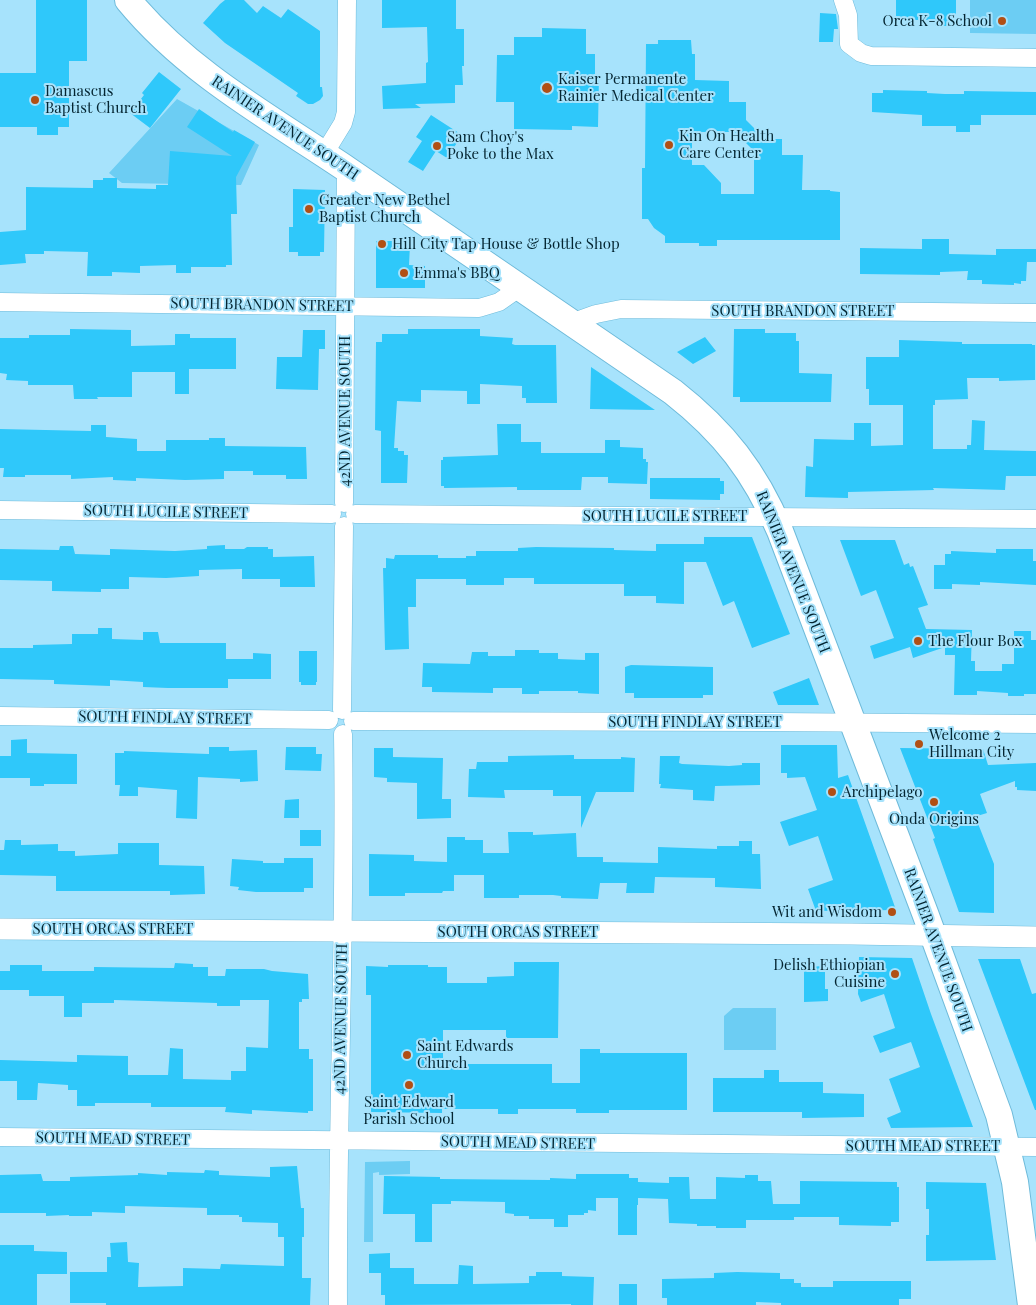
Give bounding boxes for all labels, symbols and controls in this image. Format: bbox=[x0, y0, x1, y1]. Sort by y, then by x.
place label: Orca K-8 School bbox=[882, 12, 992, 30]
marker: Orca K-8 School bbox=[996, 15, 1008, 27]
place label: Kaiser Permanente Rainier Medical Center bbox=[558, 70, 714, 105]
street label: RAINIER AVENUE SOUTH bbox=[208, 72, 362, 184]
marker: Kaiser Permanente Rainier Medical Center bbox=[540, 81, 554, 95]
place label: Damascus Baptist Church bbox=[45, 82, 146, 117]
marker: Damascus Baptist Church bbox=[29, 94, 41, 106]
place label: Kin On Health Care Center bbox=[679, 127, 774, 162]
place label: Sam Choy's Poke to the Max bbox=[447, 128, 554, 163]
marker: Kin On Health Care Center bbox=[663, 139, 675, 151]
marker: Sam Choy's Poke to the Max bbox=[431, 140, 443, 152]
place label: Greater New Bethel Baptist Church bbox=[319, 191, 450, 226]
marker: Greater New Bethel Baptist Church bbox=[303, 203, 315, 215]
place label: Hill City Tap House & Bottle Shop bbox=[392, 235, 620, 253]
marker: Hill City Tap House & Bottle Shop bbox=[376, 238, 388, 250]
place label: Emma's BBQ bbox=[414, 264, 500, 282]
marker: Emma's BBQ bbox=[398, 267, 410, 279]
street label: SOUTH BRANDON STREET bbox=[170, 294, 354, 316]
street label: SOUTH BRANDON STREET bbox=[711, 302, 895, 320]
street label: 42ND AVENUE SOUTH bbox=[336, 336, 354, 486]
street label: RAINIER AVENUE SOUTH bbox=[752, 488, 834, 656]
street label: SOUTH LUCILE STREET bbox=[84, 502, 248, 522]
street label: SOUTH LUCILE STREET bbox=[583, 507, 747, 525]
place label: The Flour Box bbox=[928, 632, 1022, 650]
marker: The Flour Box bbox=[912, 635, 924, 647]
street label: SOUTH FINDLAY STREET bbox=[78, 707, 252, 729]
street label: SOUTH FINDLAY STREET bbox=[608, 713, 782, 731]
place label: Welcome 2 Hillman City bbox=[929, 726, 1014, 761]
marker: Welcome 2 Hillman City bbox=[913, 738, 925, 750]
place label: Archipelago bbox=[842, 783, 922, 801]
marker: Archipelago bbox=[826, 786, 838, 798]
marker: Onda Origins bbox=[928, 796, 940, 808]
place label: Onda Origins bbox=[889, 810, 979, 828]
street label: RAINIER AVENUE SOUTH bbox=[900, 866, 976, 1034]
place label: Wit and Wisdom bbox=[772, 903, 882, 921]
marker: Wit and Wisdom bbox=[886, 906, 898, 918]
street label: SOUTH ORCAS STREET bbox=[33, 920, 193, 938]
street label: SOUTH ORCAS STREET bbox=[438, 923, 598, 941]
street label: 42ND AVENUE SOUTH bbox=[331, 943, 351, 1095]
place label: Delish Ethiopian Cuisine bbox=[773, 956, 885, 991]
marker: Delish Ethiopian Cuisine bbox=[889, 968, 901, 980]
place label: Saint Edwards Church bbox=[417, 1037, 514, 1072]
marker: Saint Edwards Church bbox=[401, 1049, 413, 1061]
marker: Saint Edward Parish School bbox=[403, 1079, 415, 1091]
place label: Saint Edward Parish School bbox=[363, 1093, 455, 1128]
street label: SOUTH MEAD STREET bbox=[36, 1129, 190, 1149]
street label: SOUTH MEAD STREET bbox=[441, 1133, 595, 1153]
street label: SOUTH MEAD STREET bbox=[846, 1137, 1000, 1155]

